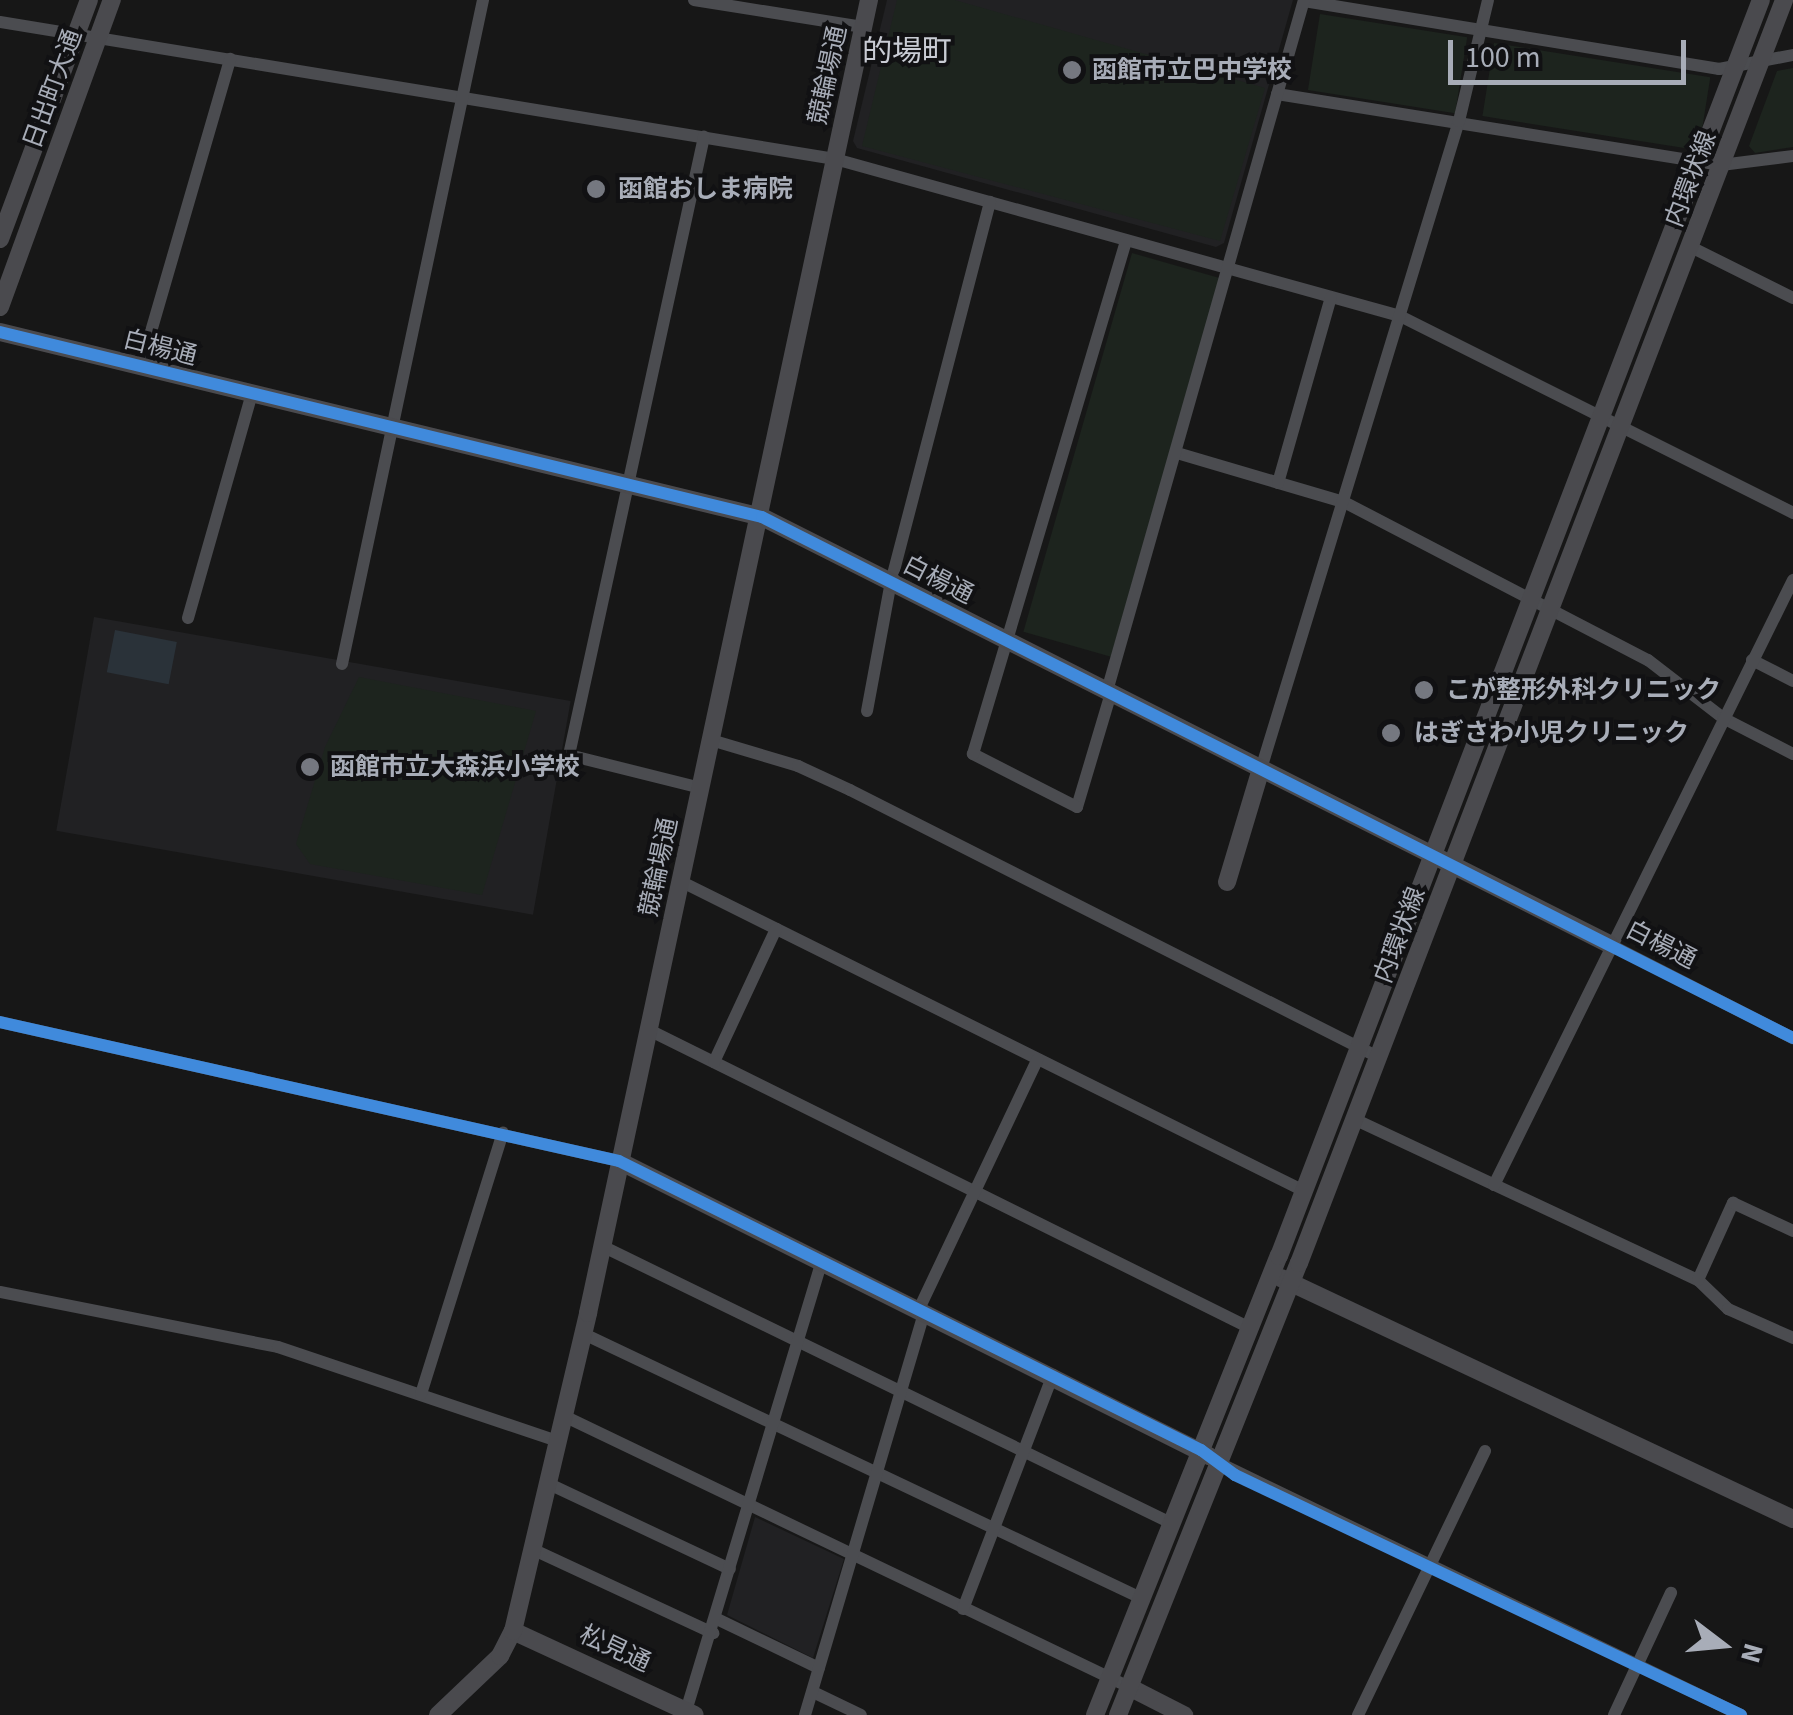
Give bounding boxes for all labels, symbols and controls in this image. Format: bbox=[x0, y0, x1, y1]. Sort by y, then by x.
scale bar bbox=[1453, 20, 1690, 82]
street label: 競輪場通 bbox=[803, 23, 853, 127]
street label: 日出町大通 bbox=[18, 25, 88, 153]
district label: 的場町 bbox=[862, 34, 952, 70]
text: 100 m bbox=[1465, 36, 1541, 79]
place label: 函館市立巴中学校 bbox=[1092, 55, 1292, 85]
marker: 函館市立巴中学校 bbox=[1061, 59, 1083, 81]
street label: 内環状線 bbox=[1659, 127, 1723, 231]
place label: 函館おしま病院 bbox=[618, 174, 793, 204]
marker: 函館おしま病院 bbox=[583, 176, 609, 202]
street label: 白楊通 bbox=[120, 324, 200, 372]
street label: 白楊通 bbox=[898, 550, 978, 610]
place label: こが整形外科クリニック bbox=[1446, 675, 1721, 705]
marker: こが整形外科クリニック bbox=[1411, 677, 1437, 703]
place label: はぎさわ小児クリニック bbox=[1414, 718, 1689, 748]
marker: はぎさわ小児クリニック bbox=[1378, 720, 1404, 746]
place label: 函館市立大森浜小学校 bbox=[330, 752, 580, 782]
marker: 函館市立大森浜小学校 bbox=[299, 756, 321, 778]
street label: 競輪場通 bbox=[634, 815, 684, 919]
street label: 内環状線 bbox=[1368, 883, 1432, 987]
street label: 白楊通 bbox=[1621, 915, 1701, 975]
north arrow bbox=[1673, 1595, 1773, 1695]
street label: 松見通 bbox=[575, 1620, 655, 1678]
text: N bbox=[1730, 1639, 1774, 1668]

